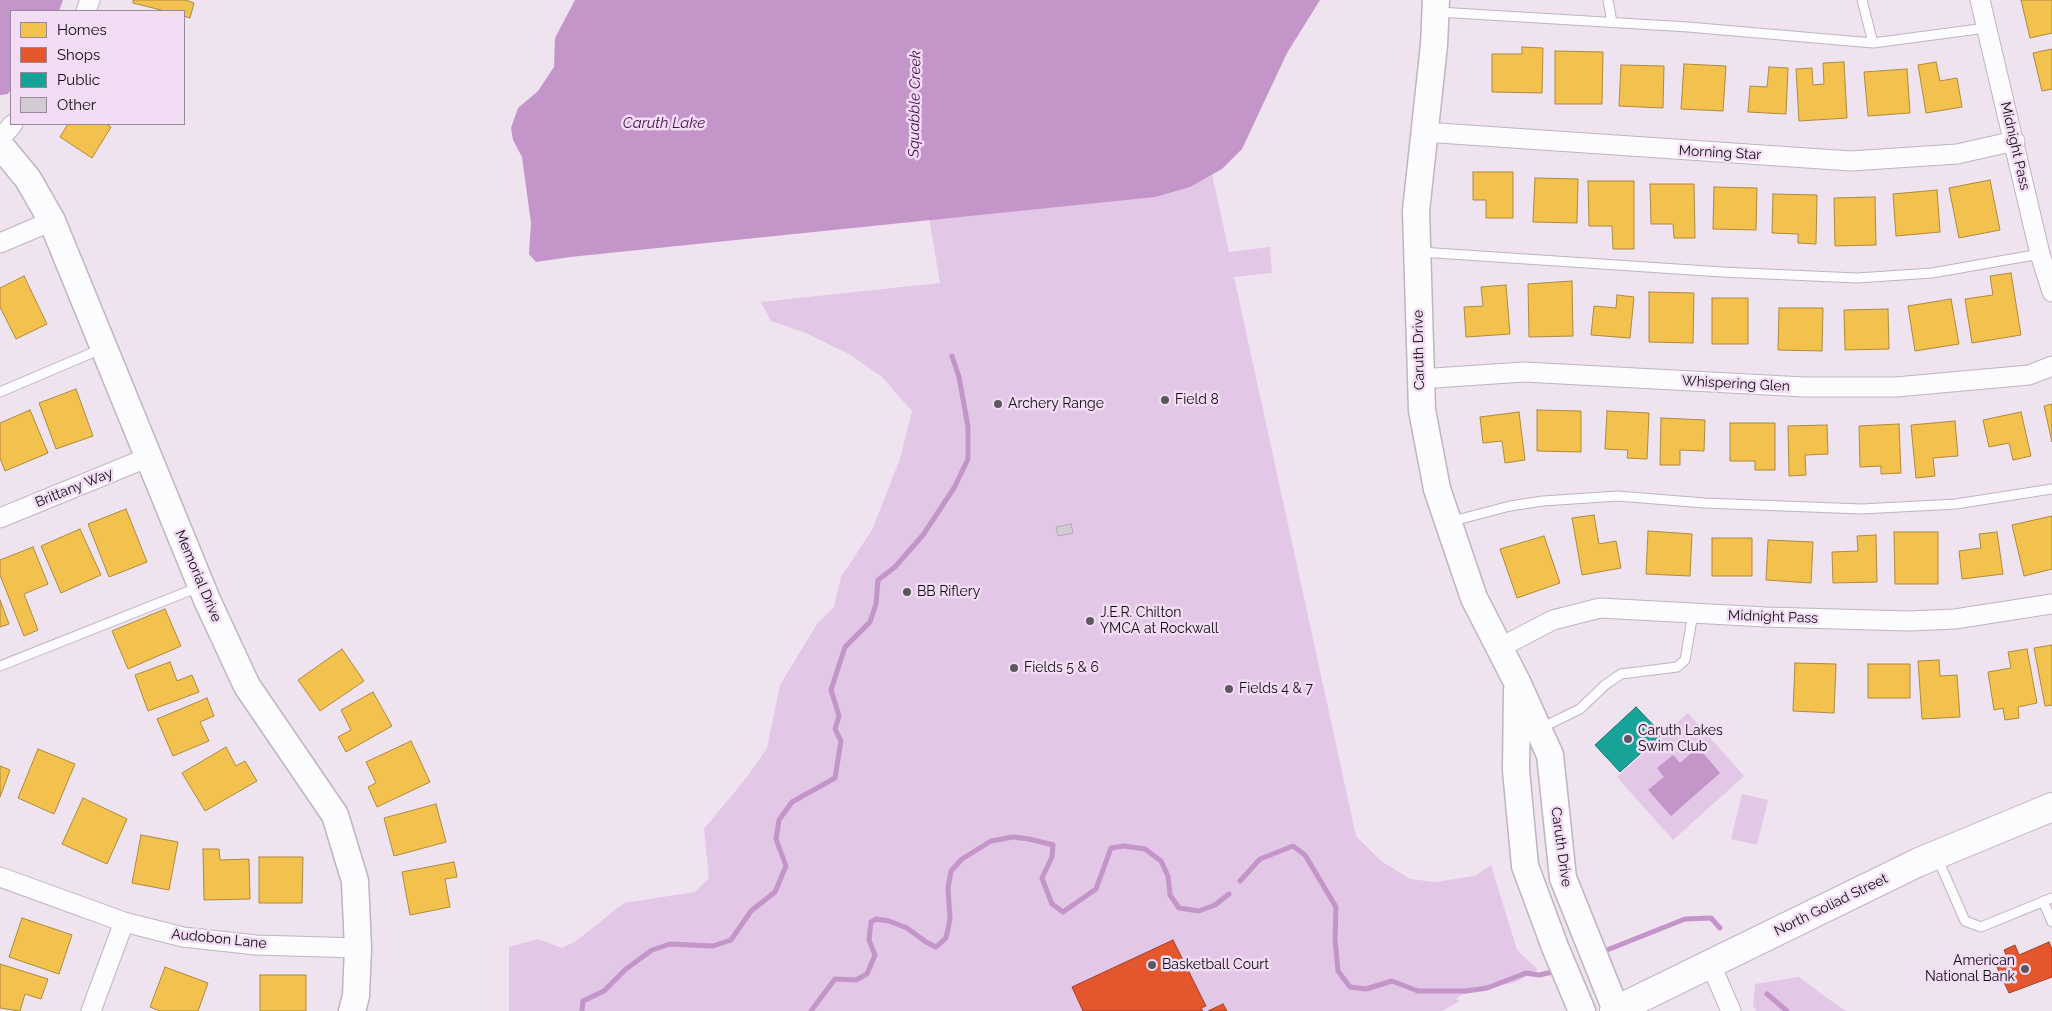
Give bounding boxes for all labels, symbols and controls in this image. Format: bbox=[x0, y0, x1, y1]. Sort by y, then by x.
legend bbox=[10, 10, 185, 125]
text: Homes bbox=[57, 21, 107, 39]
text: Shops bbox=[57, 46, 100, 64]
water label: Squabble Creek bbox=[905, 50, 925, 158]
text: Public bbox=[57, 71, 100, 89]
text: Other bbox=[57, 96, 96, 114]
street label: Midnight Pass bbox=[1997, 100, 2033, 192]
water label: Caruth Lake bbox=[623, 114, 705, 132]
street label: Morning Star bbox=[1678, 142, 1762, 164]
street label: Caruth Drive bbox=[1410, 310, 1428, 390]
street label: Whispering Glen bbox=[1682, 373, 1790, 395]
place label: Field 8 bbox=[1175, 392, 1219, 408]
marker: Field 8 bbox=[1159, 394, 1171, 406]
place label: Archery Range bbox=[1008, 396, 1104, 412]
marker: Archery Range bbox=[992, 398, 1004, 410]
street label: Brittany Way bbox=[33, 465, 115, 511]
street label: Memorial Drive bbox=[171, 528, 225, 624]
place label: BB Riflery bbox=[917, 584, 980, 600]
marker: BB Riflery bbox=[901, 586, 913, 598]
place label: J.E.R. Chilton YMCA at Rockwall bbox=[1100, 605, 1219, 638]
street label: Midnight Pass bbox=[1728, 607, 1818, 627]
marker: J.E.R. Chilton YMCA at Rockwall bbox=[1084, 615, 1096, 627]
place label: Fields 5 & 6 bbox=[1024, 660, 1099, 676]
marker: Fields 5 & 6 bbox=[1008, 662, 1020, 674]
place label: Fields 4 & 7 bbox=[1239, 681, 1313, 697]
marker: Fields 4 & 7 bbox=[1223, 683, 1235, 695]
place label: Caruth Lakes Swim Club bbox=[1638, 723, 1723, 756]
marker: Caruth Lakes Swim Club bbox=[1622, 733, 1634, 745]
street label: Caruth Drive bbox=[1547, 806, 1575, 888]
street label: North Goliad Street bbox=[1771, 870, 1891, 940]
street label: Audobon Lane bbox=[171, 926, 267, 952]
place label: American National Bank bbox=[1925, 953, 2015, 986]
place label: Basketball Court bbox=[1162, 957, 1269, 973]
marker: Basketball Court bbox=[1146, 959, 1158, 971]
marker: American National Bank bbox=[2019, 963, 2031, 975]

